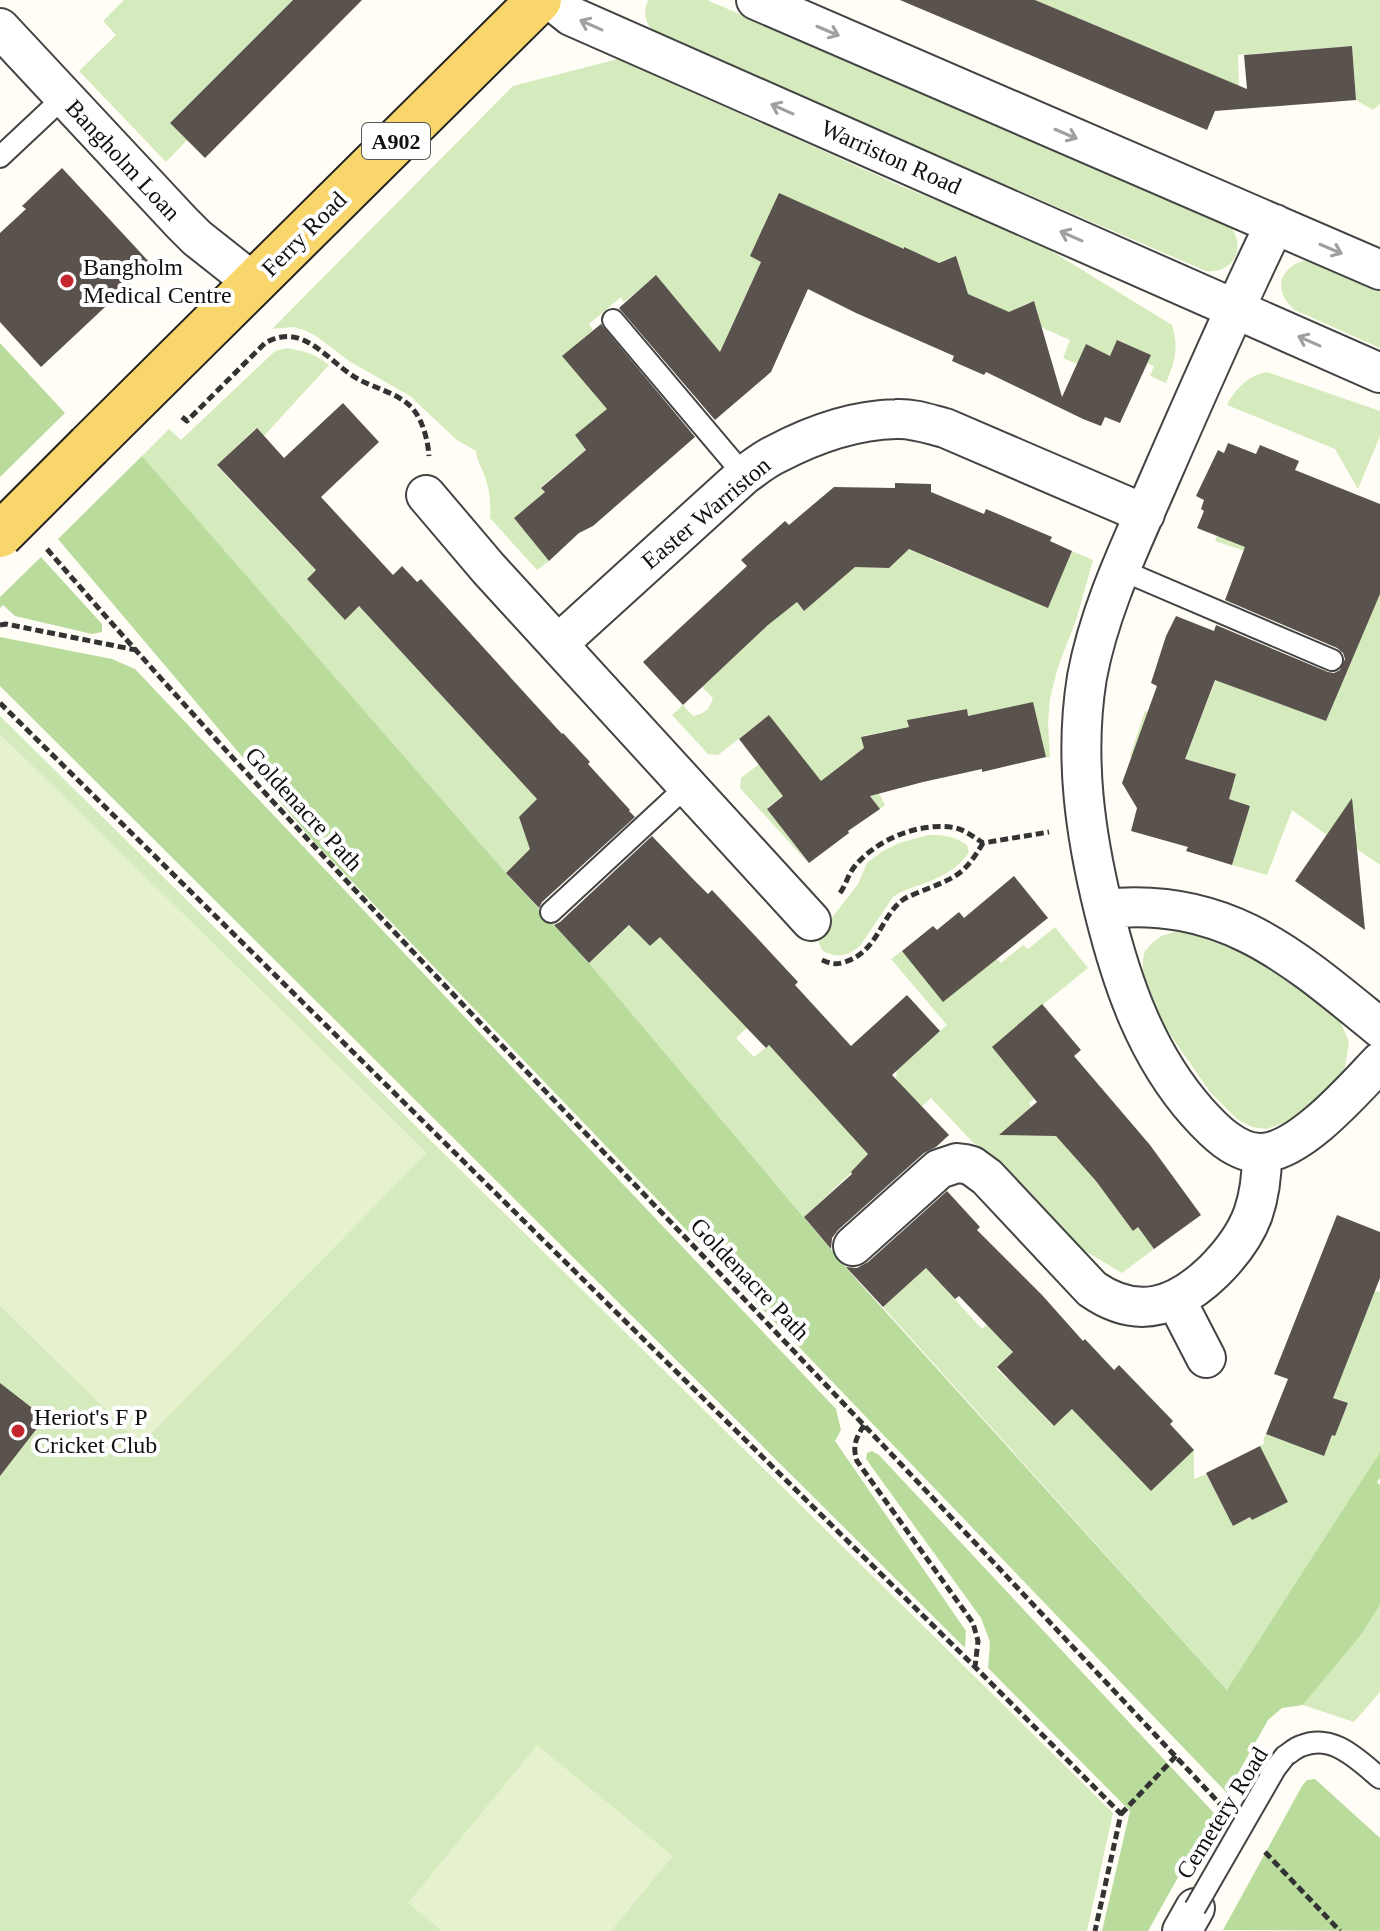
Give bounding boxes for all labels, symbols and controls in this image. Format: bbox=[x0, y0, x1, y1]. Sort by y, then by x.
one-way arrow bbox=[579, 17, 603, 32]
one-way arrow bbox=[815, 24, 839, 39]
street label: Bangholm Loan bbox=[61, 94, 185, 226]
one-way arrow bbox=[770, 101, 794, 116]
street label: Warriston Road bbox=[817, 114, 965, 200]
road number: A902 bbox=[362, 123, 430, 159]
one-way arrow bbox=[1053, 128, 1078, 143]
street label: Ferry Road bbox=[256, 186, 352, 282]
one-way arrow bbox=[1059, 228, 1084, 243]
one-way arrow bbox=[1318, 242, 1342, 257]
place label: Bangholm Medical Centre bbox=[83, 254, 232, 308]
marker: Bangholm Medical Centre bbox=[58, 272, 76, 290]
one-way arrow bbox=[1297, 333, 1321, 348]
street label: Easter Warriston bbox=[637, 452, 775, 574]
street label: Goldenacre Path bbox=[240, 742, 368, 876]
street label: Goldenacre Path bbox=[685, 1213, 815, 1345]
place label: Heriot's F P Cricket Club bbox=[34, 1404, 157, 1458]
marker: Heriot's F P Cricket Club bbox=[9, 1422, 27, 1440]
street label: Cemetery Road bbox=[1171, 1743, 1273, 1883]

